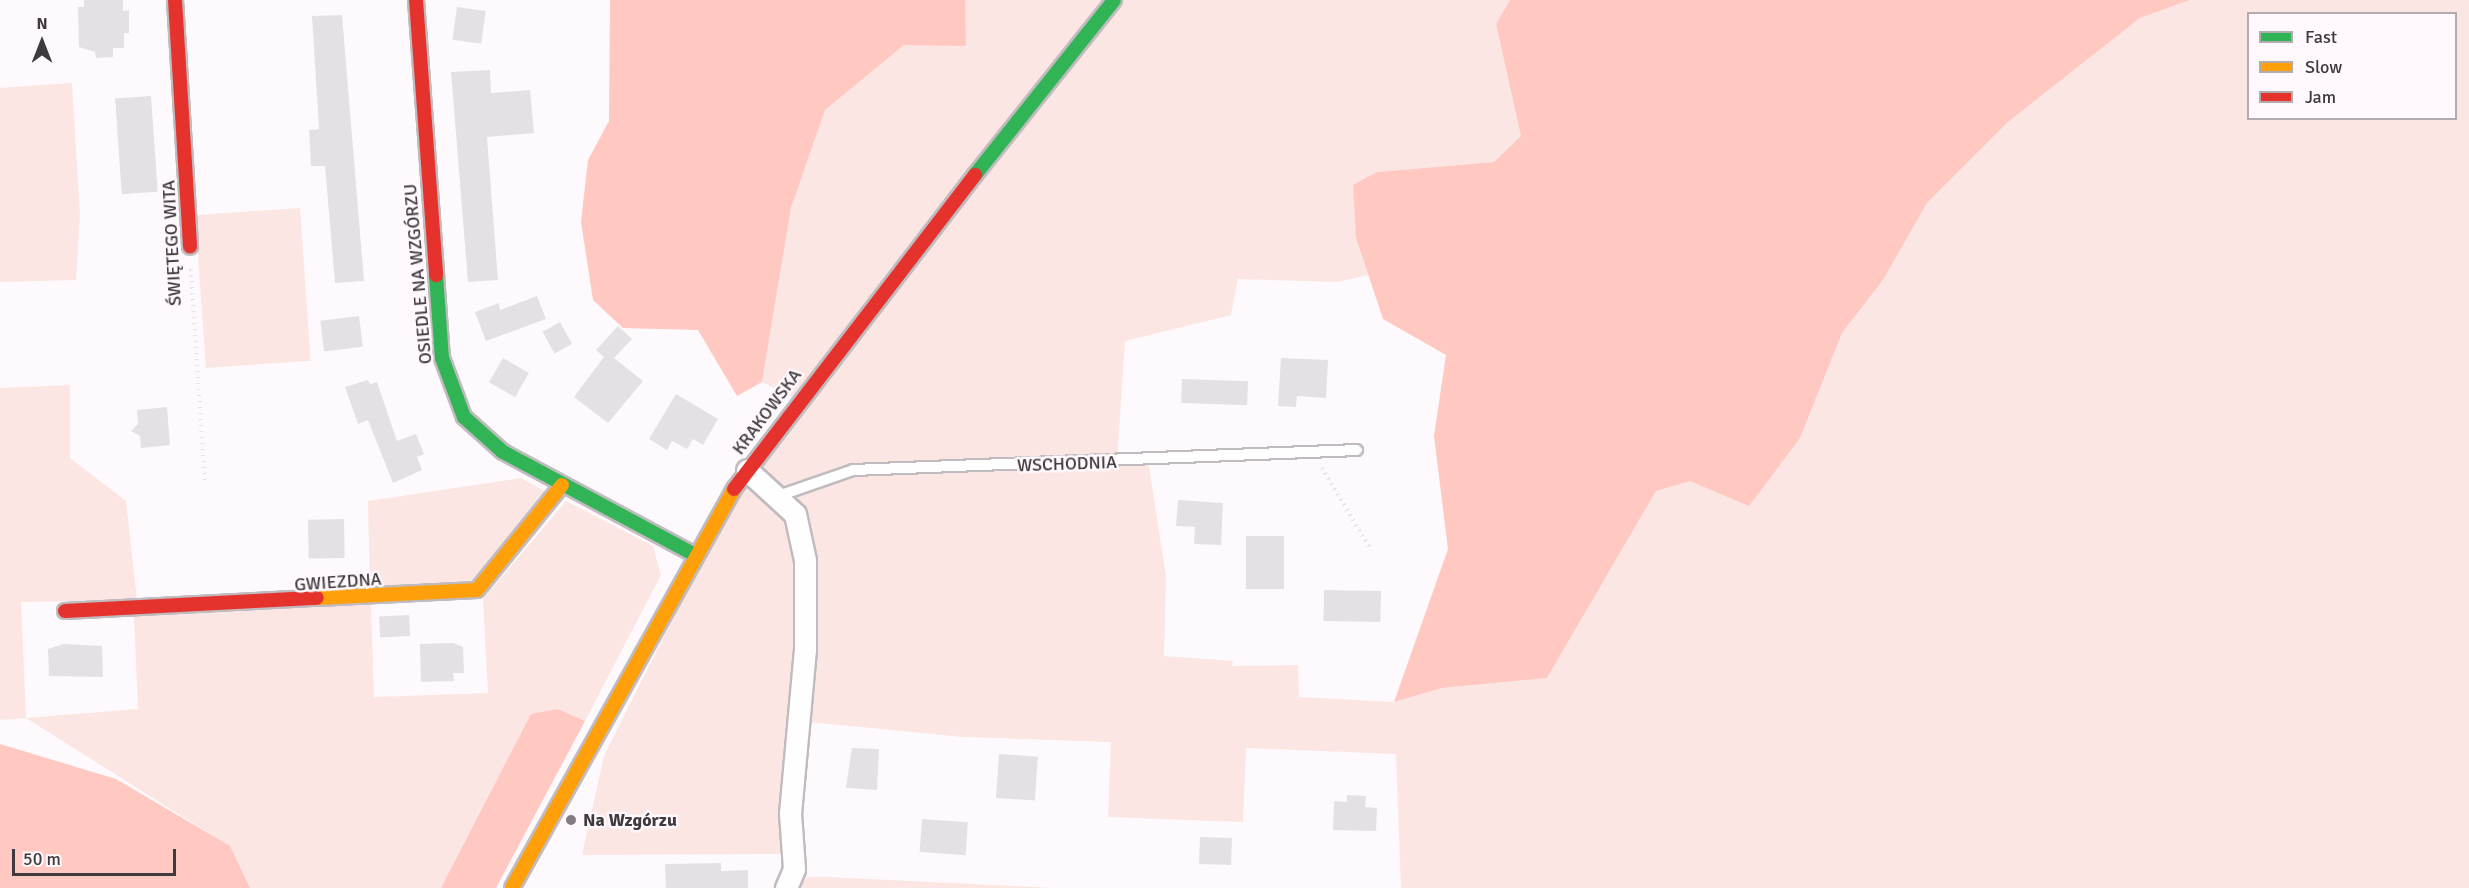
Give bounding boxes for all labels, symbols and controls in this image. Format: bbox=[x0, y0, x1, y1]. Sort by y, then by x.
north arrow bbox=[12, 12, 72, 72]
legend bbox=[2247, 12, 2457, 120]
text: N bbox=[36, 14, 48, 34]
text: Fast bbox=[2305, 26, 2337, 48]
text: Slow bbox=[2305, 56, 2342, 78]
text: Jam bbox=[2305, 86, 2336, 108]
street label: ŚWIĘTEGO WITA bbox=[158, 180, 186, 306]
street label: OSIEDLE NA WZGÓRZU bbox=[399, 183, 437, 365]
street label: KRAKOWSKA bbox=[728, 365, 806, 459]
street label: WSCHODNIA bbox=[1017, 451, 1117, 477]
street label: GWIEZDNA bbox=[294, 568, 382, 596]
place label: Na Wzgórzu bbox=[583, 809, 677, 831]
marker: Na Wzgórzu bbox=[564, 813, 578, 827]
scale bar bbox=[15, 837, 178, 875]
text: 50 m bbox=[23, 848, 61, 870]

